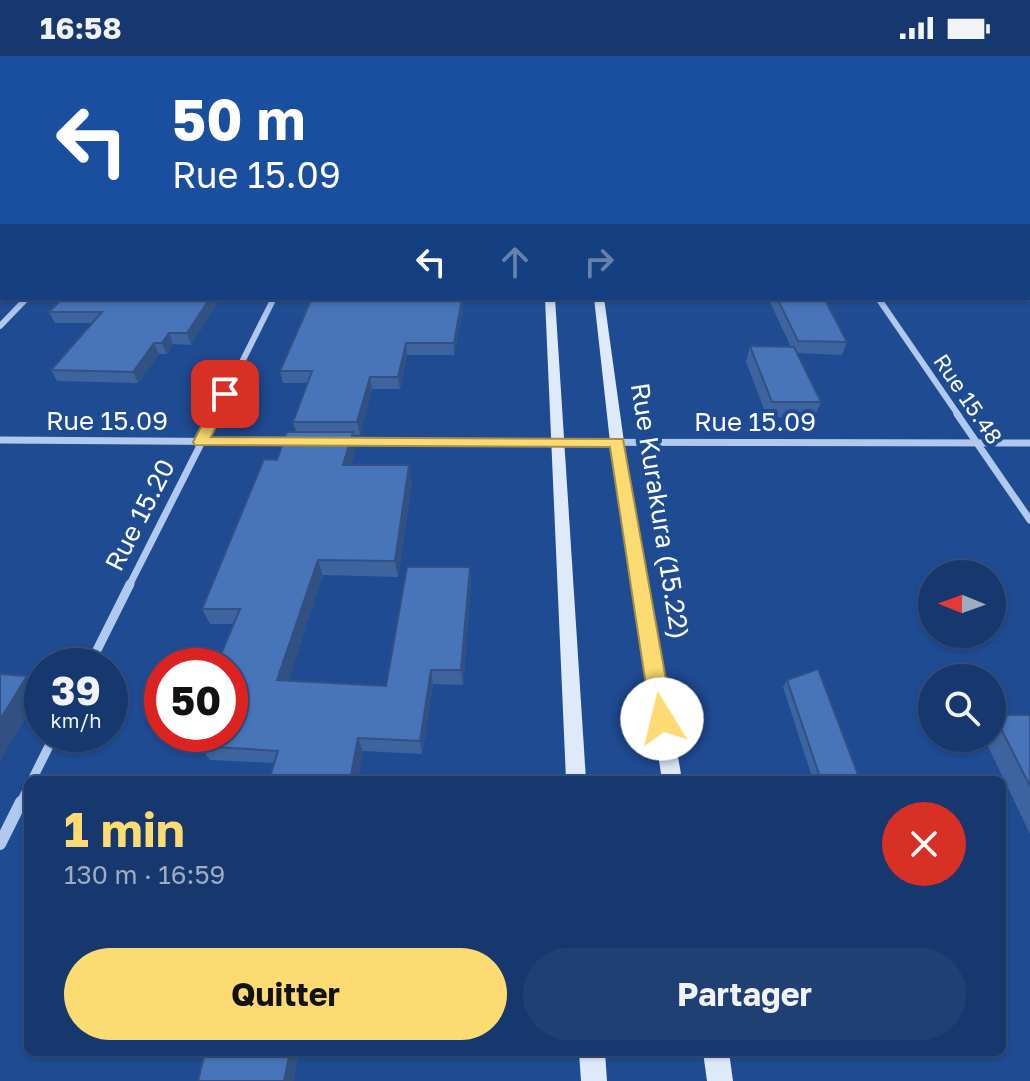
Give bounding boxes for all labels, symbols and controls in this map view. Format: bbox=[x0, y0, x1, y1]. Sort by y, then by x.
text: 16:58 bbox=[40, 10, 122, 46]
text: 50 m bbox=[172, 85, 306, 152]
icon: left bbox=[40, 88, 144, 192]
text: Rue 15.09 bbox=[172, 153, 341, 196]
icon: left bbox=[409, 240, 453, 284]
icon: ahead bbox=[493, 240, 537, 284]
icon: right bbox=[577, 240, 621, 284]
street label: Rue 15.48 bbox=[928, 348, 1008, 449]
pin bbox=[191, 360, 259, 428]
icon: arrive bbox=[203, 372, 247, 416]
street label: Rue Kurakura (15.22) bbox=[625, 381, 696, 641]
street label: Rue 15.09 bbox=[46, 405, 168, 436]
street label: Rue 15.09 bbox=[694, 406, 816, 437]
street label: Rue 15.20 bbox=[98, 454, 181, 576]
north arrow bbox=[918, 560, 1006, 648]
map controls bbox=[918, 560, 1006, 752]
speed limit sign: 50 bbox=[144, 648, 248, 752]
button: search bbox=[918, 664, 1006, 752]
text: 39 bbox=[51, 666, 101, 714]
position arrow bbox=[620, 677, 704, 761]
text: km/h bbox=[51, 708, 101, 732]
text: 1 min bbox=[64, 800, 185, 858]
button: close bbox=[882, 802, 966, 886]
text: 130 m · 16:59 bbox=[64, 859, 225, 890]
button: Quitter bbox=[64, 948, 507, 1040]
button: Partager bbox=[523, 948, 966, 1040]

